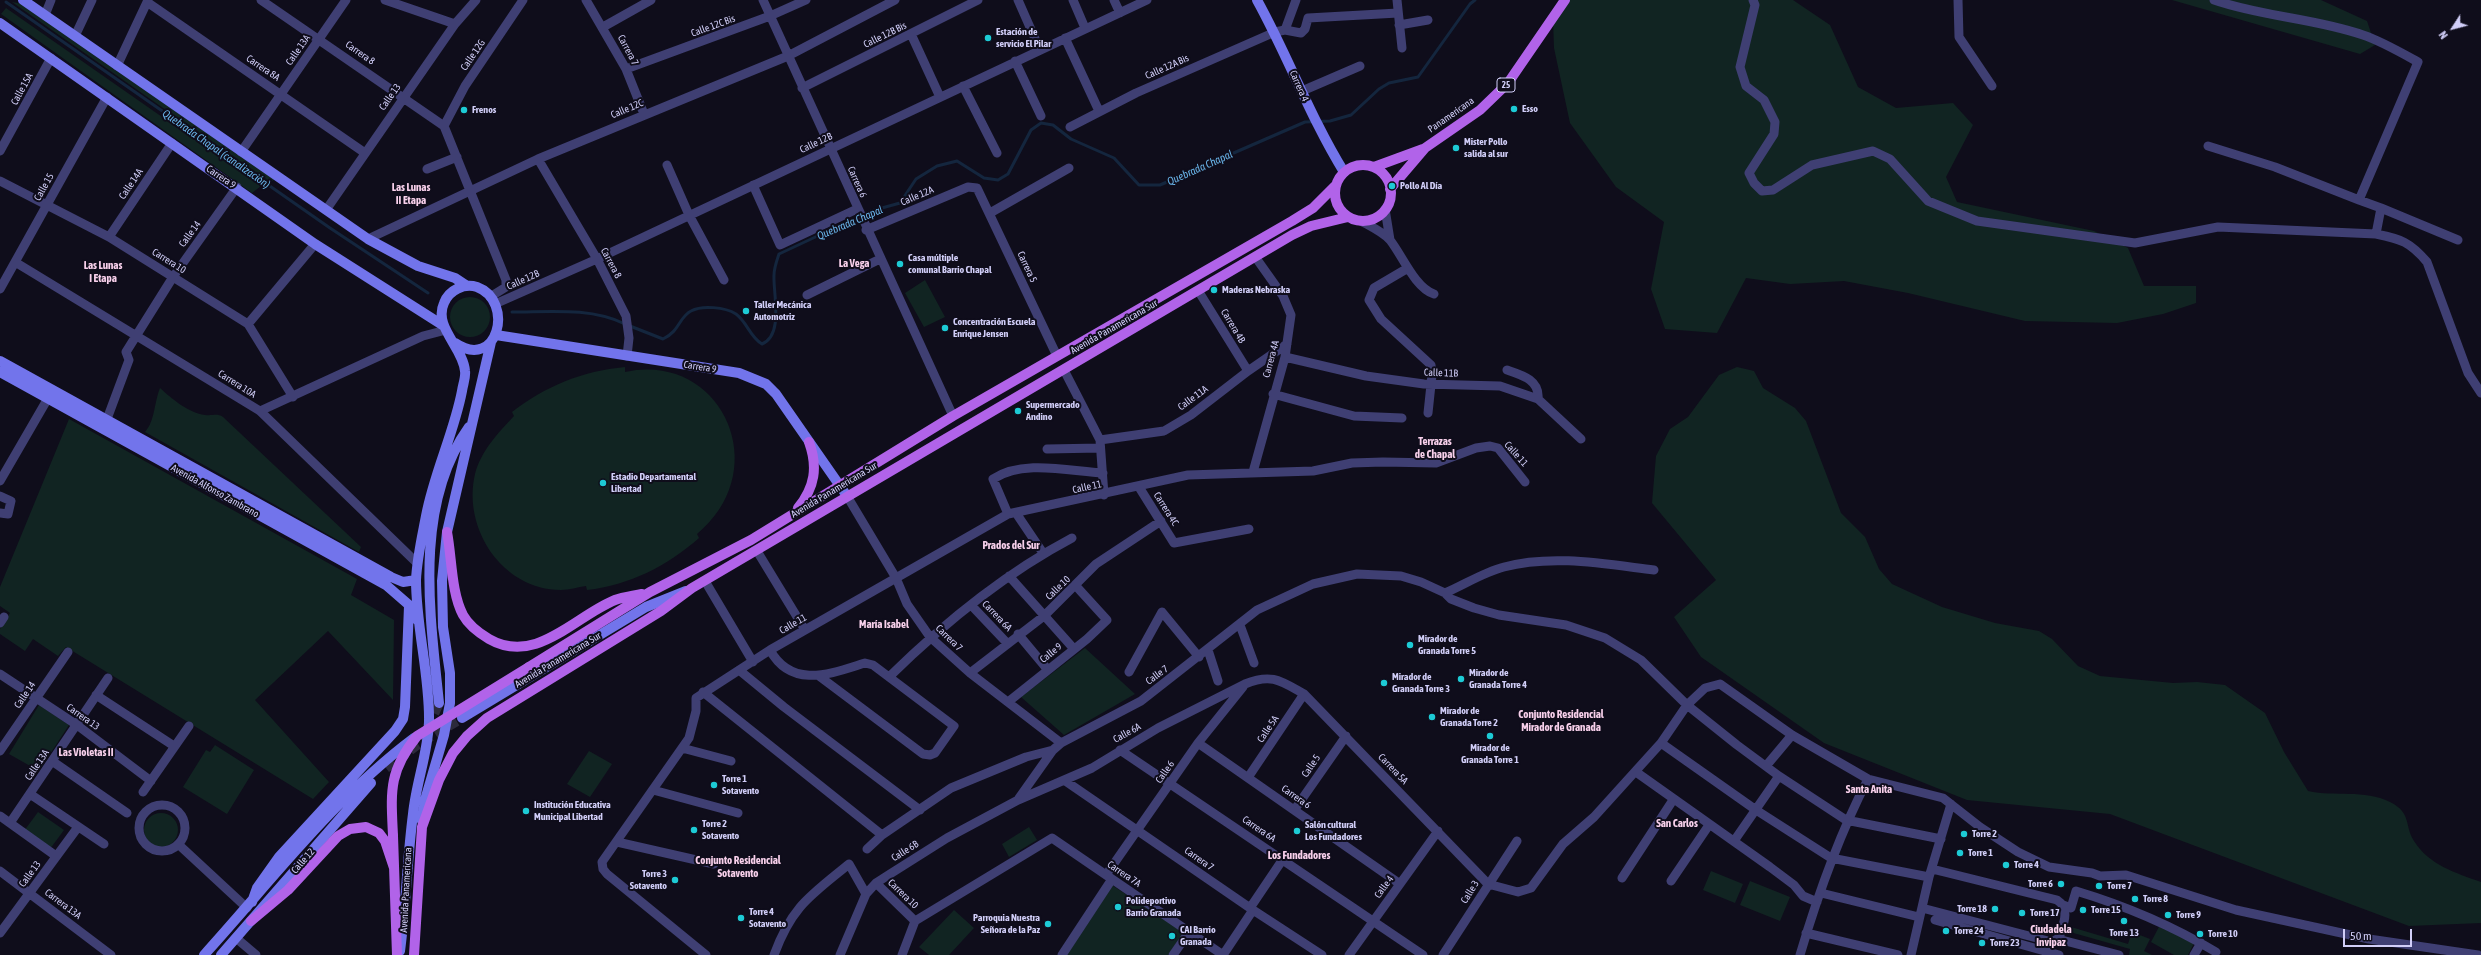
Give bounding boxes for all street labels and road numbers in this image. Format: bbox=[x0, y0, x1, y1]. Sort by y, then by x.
street label: Calle 12C Bis bbox=[689, 12, 737, 40]
street label: Calle 12B Bis bbox=[862, 19, 908, 51]
street label: Calle 13A bbox=[283, 32, 313, 68]
street label: Carrera 7 bbox=[615, 33, 641, 67]
street label: Calle 12G bbox=[458, 37, 488, 73]
street label: Carrera 8 bbox=[343, 39, 377, 67]
street label: Carrera 8A bbox=[244, 52, 282, 84]
street label: Calle 12A Bis bbox=[1143, 52, 1191, 82]
street label: Carrera 4 bbox=[1287, 68, 1311, 104]
street label: Calle 15A bbox=[8, 71, 36, 107]
road number: 25 bbox=[1497, 78, 1515, 92]
street label: Calle 13 bbox=[377, 81, 403, 113]
street label: Panamericana bbox=[1426, 95, 1476, 135]
street label: Calle 12C bbox=[609, 97, 645, 121]
street label: Calle 12B bbox=[798, 130, 834, 156]
street label: Carrera 9 bbox=[204, 163, 238, 191]
street label: Carrera 6 bbox=[845, 164, 869, 200]
street label: Calle 14A bbox=[116, 166, 146, 202]
street label: Calle 15 bbox=[32, 171, 56, 203]
street label: Calle 12A bbox=[899, 184, 935, 208]
street label: Calle 14 bbox=[176, 218, 204, 250]
street label: Carrera 10 bbox=[150, 246, 188, 276]
street label: Carrera 8 bbox=[598, 246, 624, 280]
street label: Carrera 5 bbox=[1015, 249, 1039, 285]
street label: Calle 12B bbox=[505, 268, 541, 292]
street label: Avenida Panamericana Sur bbox=[1068, 297, 1160, 357]
street label: Carrera 4B bbox=[1218, 307, 1248, 345]
street label: Carrera 4A bbox=[1260, 339, 1282, 379]
street label: Carrera 9 bbox=[683, 358, 717, 376]
street label: Calle 11B bbox=[1424, 366, 1458, 380]
street label: Carrera 10A bbox=[216, 368, 258, 400]
street label: Calle 11A bbox=[1175, 383, 1211, 413]
street label: Calle 11 bbox=[1502, 439, 1530, 469]
street label: Avenida Panamericana Sur bbox=[789, 460, 879, 520]
street label: Avenida Alfonso Zambrano bbox=[169, 462, 261, 520]
street label: Calle 11 bbox=[1071, 478, 1103, 496]
street label: Carrera 4C bbox=[1151, 490, 1181, 528]
street label: Calle 10 bbox=[1043, 573, 1073, 603]
street label: Carrera 6A bbox=[979, 598, 1015, 634]
street label: Calle 11 bbox=[777, 611, 809, 637]
street label: Carrera 7 bbox=[933, 622, 965, 654]
street label: Avenida Panamericana Sur bbox=[513, 630, 603, 690]
street label: Calle 9 bbox=[1038, 640, 1064, 666]
street label: Calle 7 bbox=[1143, 663, 1171, 687]
street label: Calle 14 bbox=[12, 679, 38, 711]
street label: Carrera 13 bbox=[64, 701, 102, 733]
street label: Calle 5A bbox=[1255, 713, 1281, 745]
street label: Calle 6A bbox=[1111, 721, 1143, 745]
street label: Calle 13A bbox=[22, 747, 52, 783]
street label: Carrera 5A bbox=[1375, 751, 1411, 787]
street label: Calle 5 bbox=[1299, 752, 1323, 780]
street label: Calle 6 bbox=[1153, 758, 1177, 786]
street label: Carrera 6 bbox=[1279, 783, 1313, 811]
street label: Carrera 6A bbox=[1240, 813, 1278, 845]
street label: Calle 6B bbox=[889, 838, 921, 864]
street label: Carrera 7 bbox=[1182, 845, 1216, 873]
street label: Calle 12 bbox=[289, 846, 317, 876]
street label: Avenida Panamericana bbox=[398, 847, 414, 933]
street label: Calle 13 bbox=[16, 858, 44, 890]
street label: Carrera 7A bbox=[1105, 858, 1143, 890]
street label: Calle 4 bbox=[1372, 873, 1396, 901]
street label: Carrera 10 bbox=[885, 877, 921, 911]
street label: Calle 3 bbox=[1458, 878, 1482, 906]
street label: Carrera 13A bbox=[42, 886, 84, 922]

